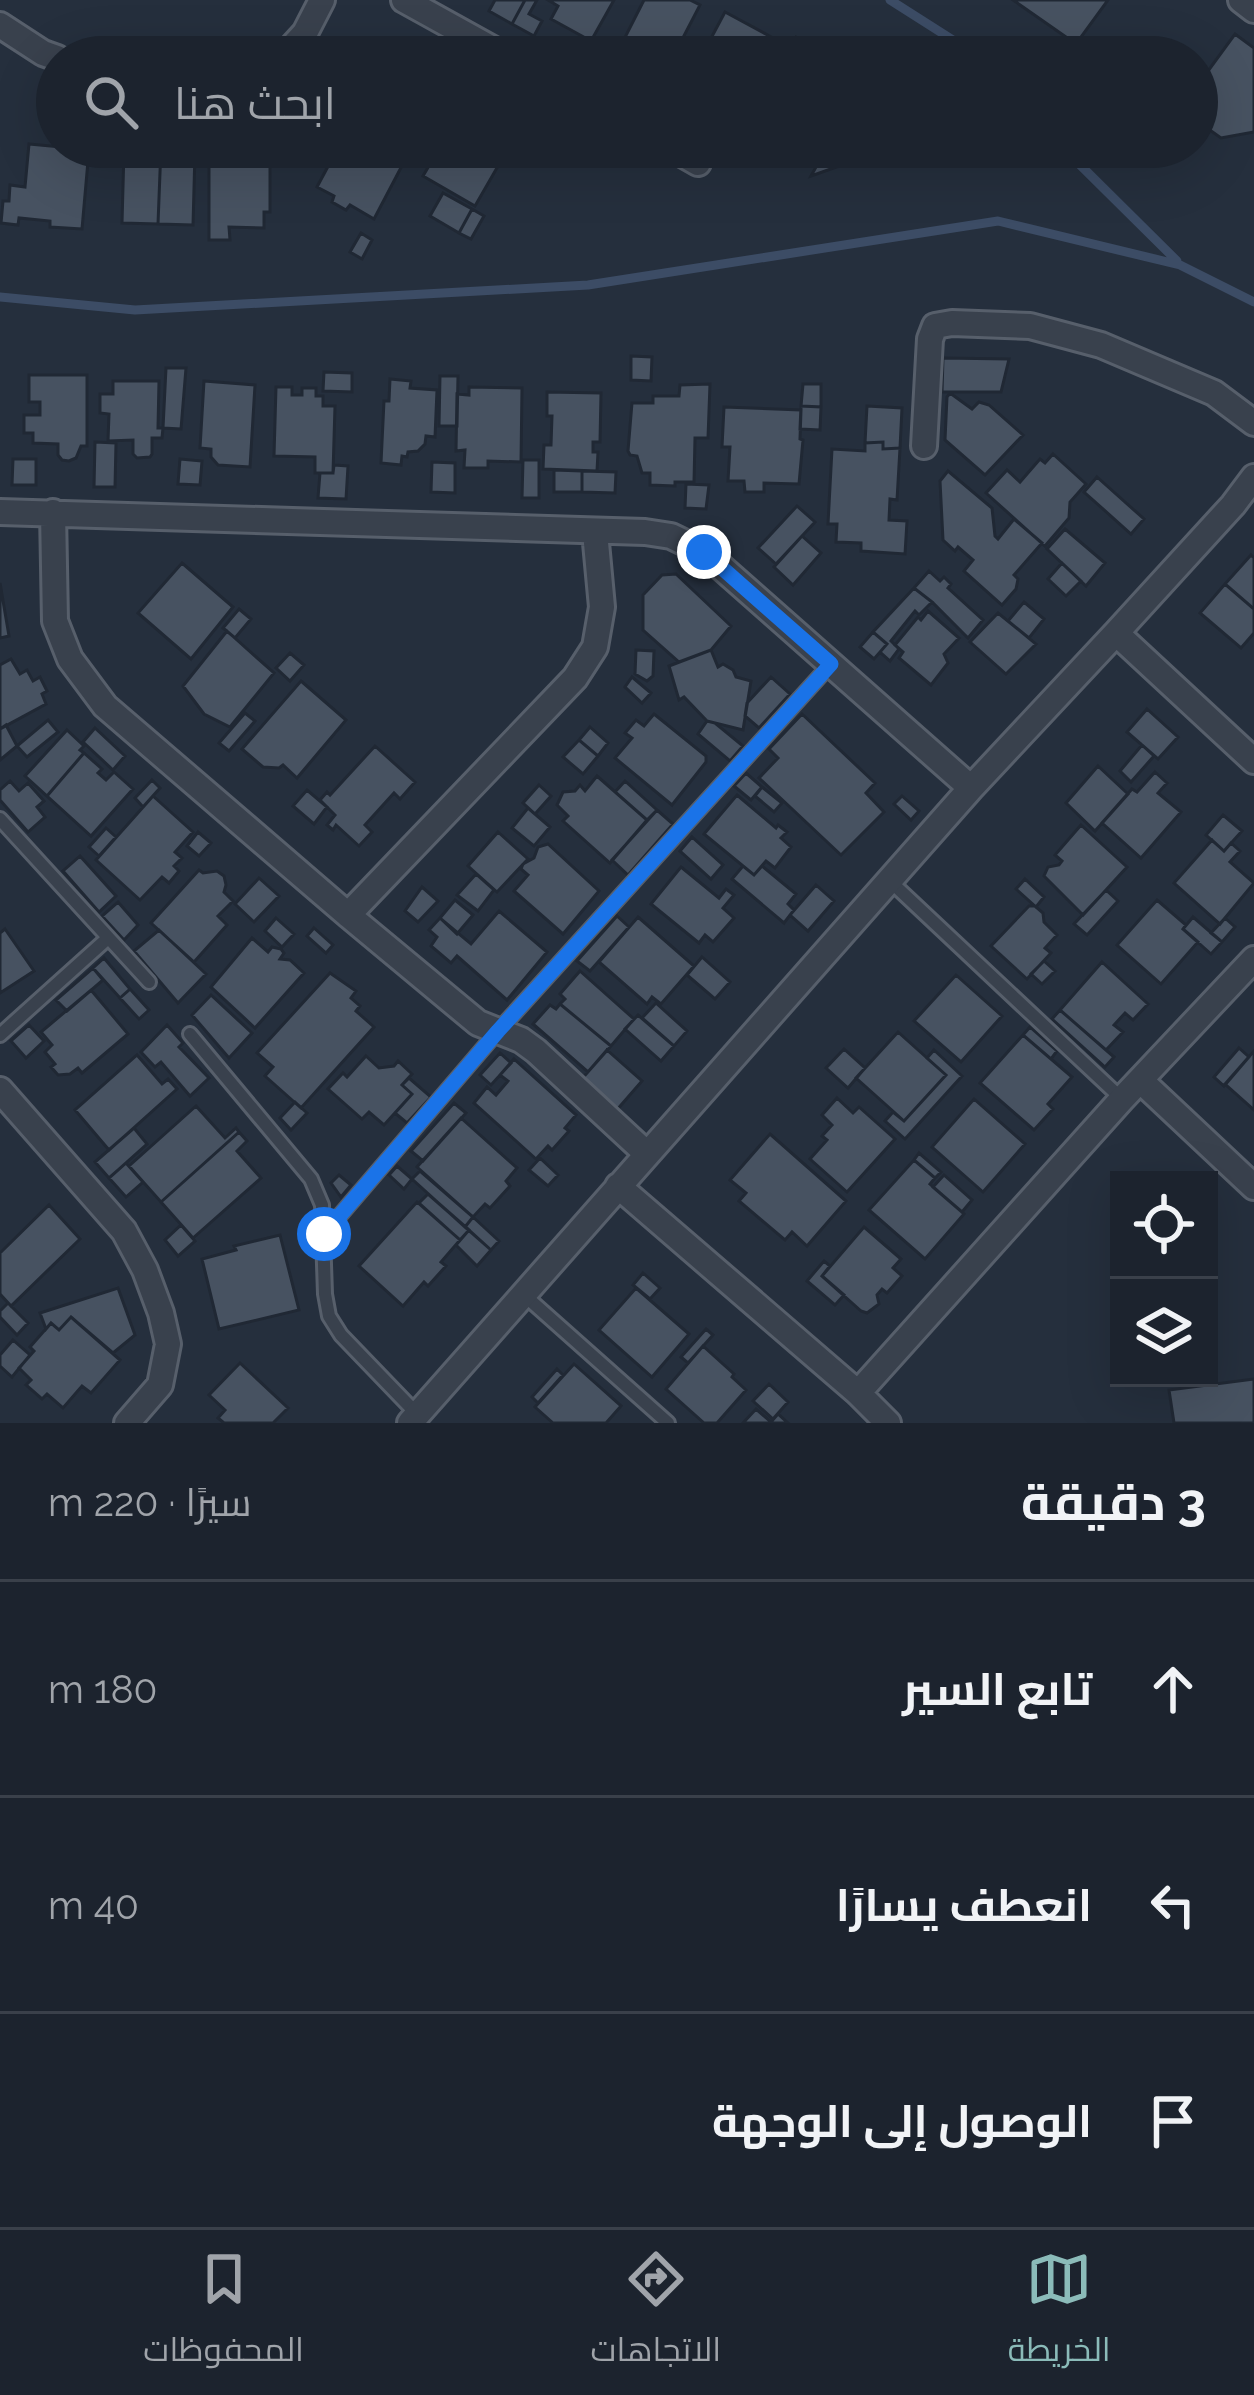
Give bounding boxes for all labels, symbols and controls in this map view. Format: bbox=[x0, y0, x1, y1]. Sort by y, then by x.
search box bbox=[36, 36, 1218, 168]
icon: search bbox=[78, 69, 144, 135]
text: ابحث هنا bbox=[174, 77, 336, 130]
route end bbox=[677, 525, 731, 579]
map controls bbox=[1110, 1171, 1218, 1387]
button: locate bbox=[1110, 1171, 1218, 1279]
route start bbox=[297, 1207, 351, 1261]
button: layers bbox=[1110, 1279, 1218, 1387]
text: 3 دقيقة bbox=[1021, 1472, 1206, 1532]
text: سيرًا · 220 m bbox=[48, 1479, 251, 1525]
icon: ahead bbox=[1140, 1656, 1206, 1722]
text: تابع السير bbox=[902, 1663, 1092, 1716]
text: 180 m bbox=[48, 1666, 157, 1712]
icon: left bbox=[1140, 1872, 1206, 1938]
text: انعطف يسارًا bbox=[836, 1879, 1092, 1932]
text: 40 m bbox=[48, 1882, 139, 1928]
icon: arrive bbox=[1140, 2088, 1206, 2154]
text: الوصول إلى الوجهة bbox=[712, 2095, 1092, 2148]
tab: المحفوظات bbox=[143, 2246, 304, 2380]
tab: الاتجاهات bbox=[591, 2246, 721, 2380]
tab: الخريطة bbox=[1008, 2246, 1111, 2380]

